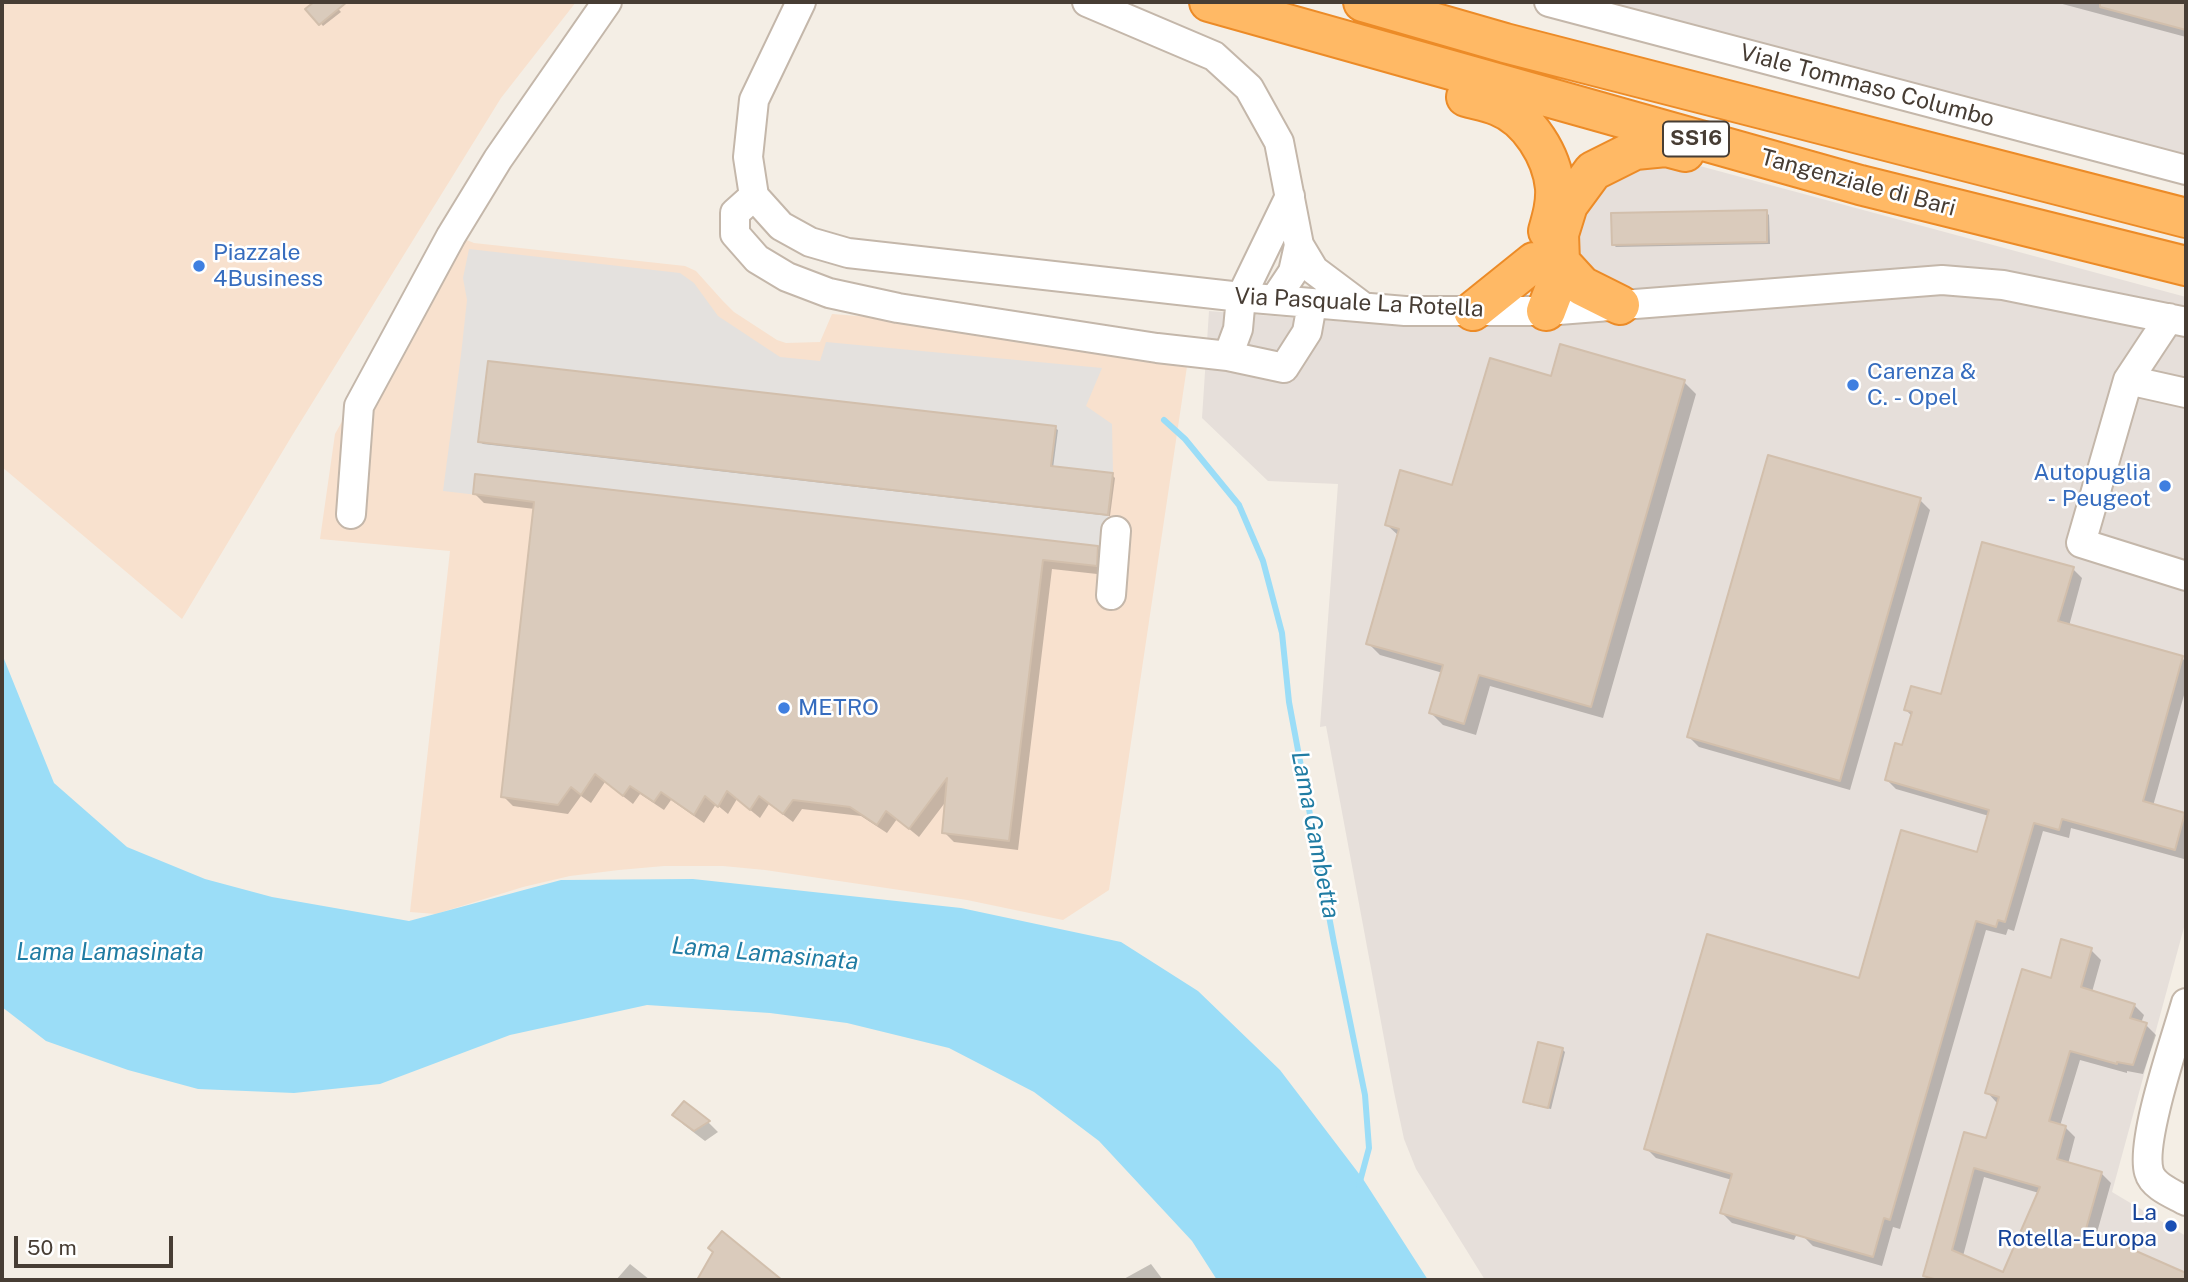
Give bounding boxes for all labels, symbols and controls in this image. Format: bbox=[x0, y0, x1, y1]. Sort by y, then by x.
street label: Viale Tommaso Columbo bbox=[1737, 39, 1997, 133]
road number: SS16 bbox=[1663, 122, 1729, 156]
street label: Tangenziale di Bari bbox=[1757, 144, 1959, 222]
place label: Piazzale 4Business bbox=[213, 239, 323, 293]
marker: Piazzale 4Business bbox=[191, 258, 207, 274]
street label: Via Pasquale La Rotella bbox=[1234, 283, 1484, 323]
place label: Carenza & C. - Opel bbox=[1867, 358, 1976, 412]
marker: Carenza & C. - Opel bbox=[1845, 377, 1861, 393]
place label: Autopuglia - Peugeot bbox=[2033, 459, 2151, 513]
marker: Autopuglia - Peugeot bbox=[2157, 478, 2173, 494]
place label: METRO bbox=[798, 694, 879, 722]
marker: METRO bbox=[776, 700, 792, 716]
water label: Lama Gambetta bbox=[1285, 749, 1345, 921]
water label: Lama Lamasinata bbox=[670, 931, 860, 977]
water label: Lama Lamasinata bbox=[16, 939, 204, 967]
place label: La Rotella-Europa bbox=[1997, 1199, 2157, 1253]
marker: La Rotella-Europa bbox=[2163, 1218, 2179, 1234]
scale bar bbox=[18, 1222, 177, 1266]
text: 50 m bbox=[27, 1235, 77, 1260]

